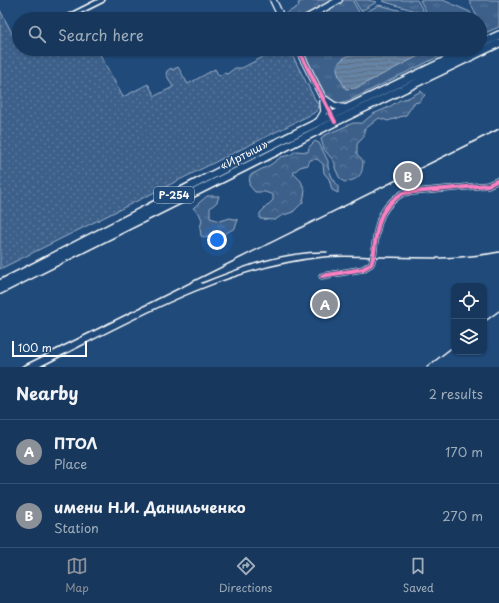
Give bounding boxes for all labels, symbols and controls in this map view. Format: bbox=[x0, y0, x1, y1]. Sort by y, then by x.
search box bbox=[12, 12, 487, 56]
icon: search bbox=[26, 23, 48, 45]
text: Search here bbox=[58, 23, 144, 46]
street label: «Иртыш» bbox=[217, 135, 271, 174]
pin: B bbox=[395, 161, 421, 191]
road number: Р-254 bbox=[154, 187, 194, 203]
your location bbox=[207, 230, 227, 250]
map controls bbox=[451, 283, 487, 355]
button: locate bbox=[451, 283, 487, 319]
pin: A bbox=[312, 289, 338, 319]
button: layers bbox=[451, 319, 487, 355]
scale bar bbox=[12, 339, 87, 358]
text: 100 m bbox=[18, 339, 52, 356]
text: Nearby bbox=[16, 380, 78, 406]
text: 2 results bbox=[429, 384, 483, 403]
text: ПТОЛ bbox=[54, 431, 98, 454]
text: A bbox=[24, 442, 34, 461]
text: 170 m bbox=[445, 442, 483, 461]
text: Place bbox=[54, 454, 87, 473]
text: имени Н.И. Данильченко bbox=[54, 495, 246, 518]
text: B bbox=[25, 506, 33, 525]
text: 270 m bbox=[442, 506, 483, 525]
text: Station bbox=[54, 518, 99, 537]
tab: Map bbox=[65, 555, 89, 596]
tab: Directions bbox=[219, 555, 272, 596]
tab: Saved bbox=[403, 555, 434, 596]

